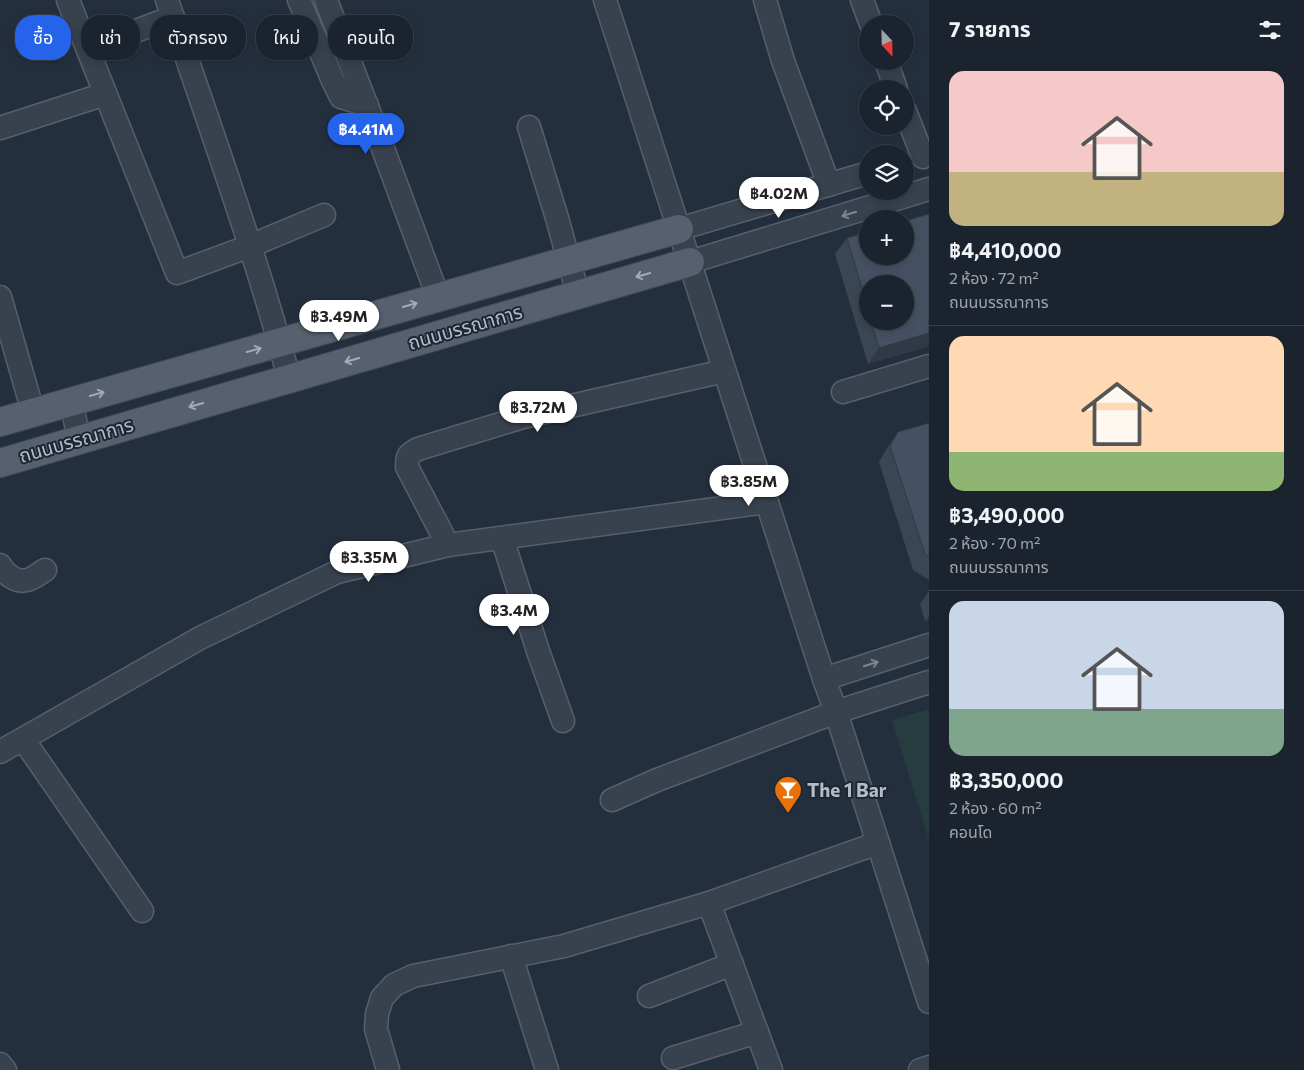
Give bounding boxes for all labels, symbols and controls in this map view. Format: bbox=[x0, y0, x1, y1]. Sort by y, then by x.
chip: ซื้อ bbox=[15, 15, 71, 60]
chip: เช่า bbox=[81, 15, 140, 60]
chip: ตัวกรอง bbox=[150, 15, 246, 60]
chip: ใหม่ bbox=[256, 15, 318, 60]
chip: คอนโด bbox=[328, 15, 413, 60]
north arrow bbox=[859, 15, 914, 70]
map controls bbox=[859, 15, 914, 330]
text: 7 รายการ bbox=[949, 16, 1031, 41]
icon: filters bbox=[1256, 16, 1284, 44]
button: locate bbox=[859, 80, 914, 135]
icon: home bbox=[1072, 103, 1162, 193]
pin: ฿4.41M bbox=[325, 112, 407, 155]
text: ฿4.41M bbox=[338, 119, 394, 138]
button: layers bbox=[859, 145, 914, 200]
pin: ฿4.02M bbox=[738, 176, 820, 219]
text: ฿4.02M bbox=[750, 183, 808, 202]
one-way arrow bbox=[841, 209, 857, 219]
button: + bbox=[859, 210, 914, 265]
text: ฿4,410,000 bbox=[949, 237, 1061, 262]
text: 2 ห้อง · 72 m² bbox=[949, 268, 1039, 287]
one-way arrow bbox=[635, 271, 651, 281]
button: − bbox=[859, 275, 914, 330]
text: ถนนบรรณาการ bbox=[949, 292, 1048, 311]
street label: ถนนบรรณาการ bbox=[405, 299, 525, 354]
pin: ฿3.49M bbox=[298, 300, 380, 342]
one-way arrow bbox=[402, 300, 418, 309]
text: ฿3.49M bbox=[310, 306, 368, 325]
one-way arrow bbox=[245, 344, 261, 354]
one-way arrow bbox=[345, 355, 361, 365]
icon: home bbox=[1072, 369, 1162, 459]
one-way arrow bbox=[89, 388, 105, 398]
pin: ฿3.72M bbox=[497, 390, 579, 433]
text: ฿3.72M bbox=[510, 397, 566, 416]
one-way arrow bbox=[189, 401, 205, 411]
street label: ถนนบรรณาการ bbox=[16, 412, 136, 467]
pin: ฿3.85M bbox=[708, 464, 790, 507]
text: ฿3.85M bbox=[720, 471, 778, 490]
text: ฿3,490,000 bbox=[949, 502, 1065, 527]
text: 2 ห้อง · 70 m² bbox=[949, 533, 1040, 552]
pin: ฿3.35M bbox=[328, 540, 410, 583]
text: ฿3.35M bbox=[341, 547, 397, 566]
text: ถนนบรรณาการ bbox=[949, 557, 1048, 576]
pin: ฿3.4M bbox=[479, 594, 549, 636]
text: ฿3.4M bbox=[490, 600, 538, 619]
icon: home bbox=[1072, 634, 1162, 724]
one-way arrow bbox=[863, 659, 879, 669]
text: ฿3,350,000 bbox=[949, 767, 1063, 792]
bar icon: The 1 Bar bbox=[773, 775, 803, 814]
place label: The 1 Bar bbox=[807, 778, 887, 801]
text: 2 ห้อง · 60 m² bbox=[949, 798, 1042, 817]
text: คอนโด bbox=[949, 822, 992, 841]

